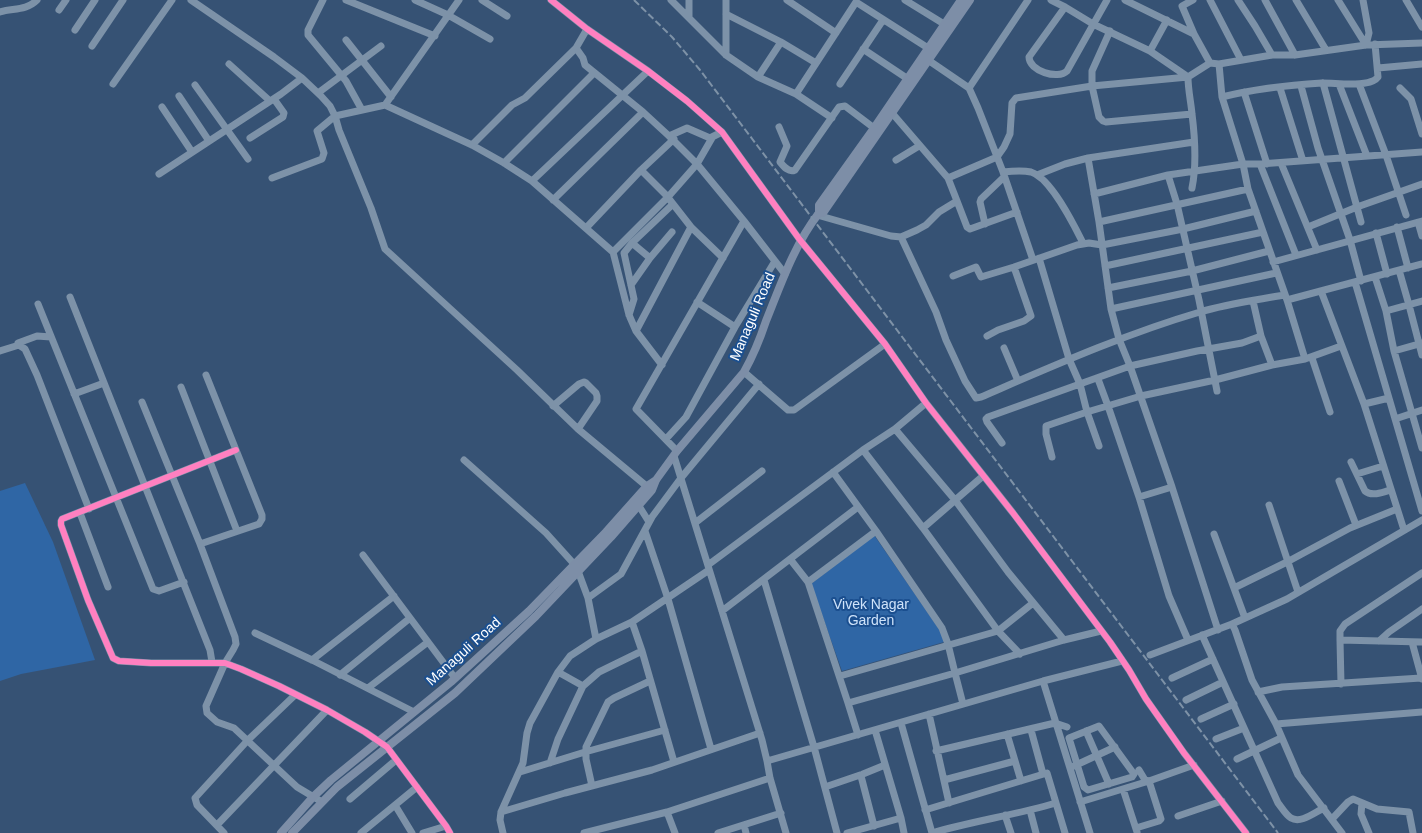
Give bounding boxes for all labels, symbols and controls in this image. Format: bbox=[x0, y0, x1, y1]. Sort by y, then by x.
street label: Managuli Road bbox=[727, 270, 779, 364]
park label: Vivek Nagar Garden bbox=[833, 597, 909, 630]
street label: Managuli Road bbox=[423, 614, 505, 690]

